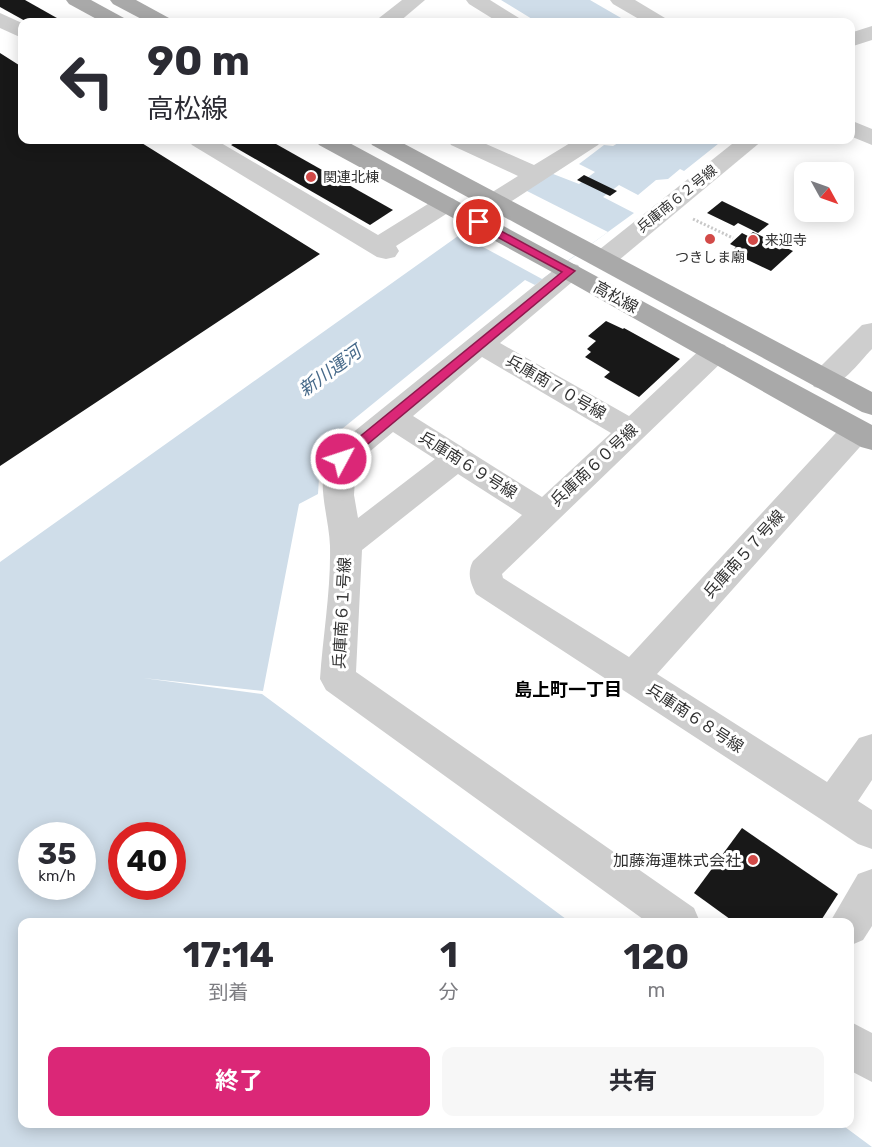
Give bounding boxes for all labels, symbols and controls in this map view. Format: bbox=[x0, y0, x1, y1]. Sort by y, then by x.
text: 90 m bbox=[147, 36, 250, 86]
icon: left bbox=[48, 42, 126, 120]
text: 高松線 bbox=[147, 93, 228, 125]
street label: 兵庫南６２号線 bbox=[634, 162, 720, 236]
north arrow bbox=[794, 162, 854, 222]
map controls bbox=[794, 162, 854, 222]
place label: 関連北棟 bbox=[323, 169, 379, 186]
marker: 関連北棟 bbox=[304, 170, 318, 184]
pin bbox=[453, 196, 504, 247]
icon: arrive bbox=[462, 205, 495, 238]
marker: つきしま廟 bbox=[703, 232, 717, 246]
place label: 来迎寺 bbox=[765, 232, 807, 249]
marker: 来迎寺 bbox=[746, 233, 760, 247]
place label: つきしま廟 bbox=[675, 249, 745, 266]
street label: 高松線 bbox=[590, 277, 642, 317]
water label: 新川運河 bbox=[294, 339, 368, 401]
street label: 兵庫南７０号線 bbox=[503, 351, 609, 423]
street label: 兵庫南６０号線 bbox=[547, 420, 641, 510]
position arrow bbox=[309, 427, 373, 491]
street label: 兵庫南６９号線 bbox=[415, 427, 521, 503]
street label: 兵庫南５７号線 bbox=[699, 506, 789, 602]
street label: 兵庫南６１号線 bbox=[330, 557, 354, 669]
district label: 島上町一丁目 bbox=[514, 679, 622, 701]
street label: 兵庫南６８号線 bbox=[643, 680, 747, 756]
speed limit sign: 40 bbox=[108, 822, 186, 900]
text: 35 bbox=[37, 836, 77, 872]
place label: 加藤海運株式会社 bbox=[613, 851, 741, 870]
marker: 加藤海運株式会社 bbox=[746, 853, 760, 867]
text: km/h bbox=[38, 867, 76, 885]
text: 17:14 bbox=[183, 933, 274, 976]
text: 1 bbox=[440, 933, 458, 976]
text: 120 bbox=[624, 935, 689, 978]
text: m bbox=[648, 978, 665, 1002]
text: 到着 bbox=[208, 980, 248, 1004]
text: 分 bbox=[439, 980, 459, 1004]
button: 終了 bbox=[48, 1047, 430, 1116]
button: 共有 bbox=[442, 1047, 824, 1116]

